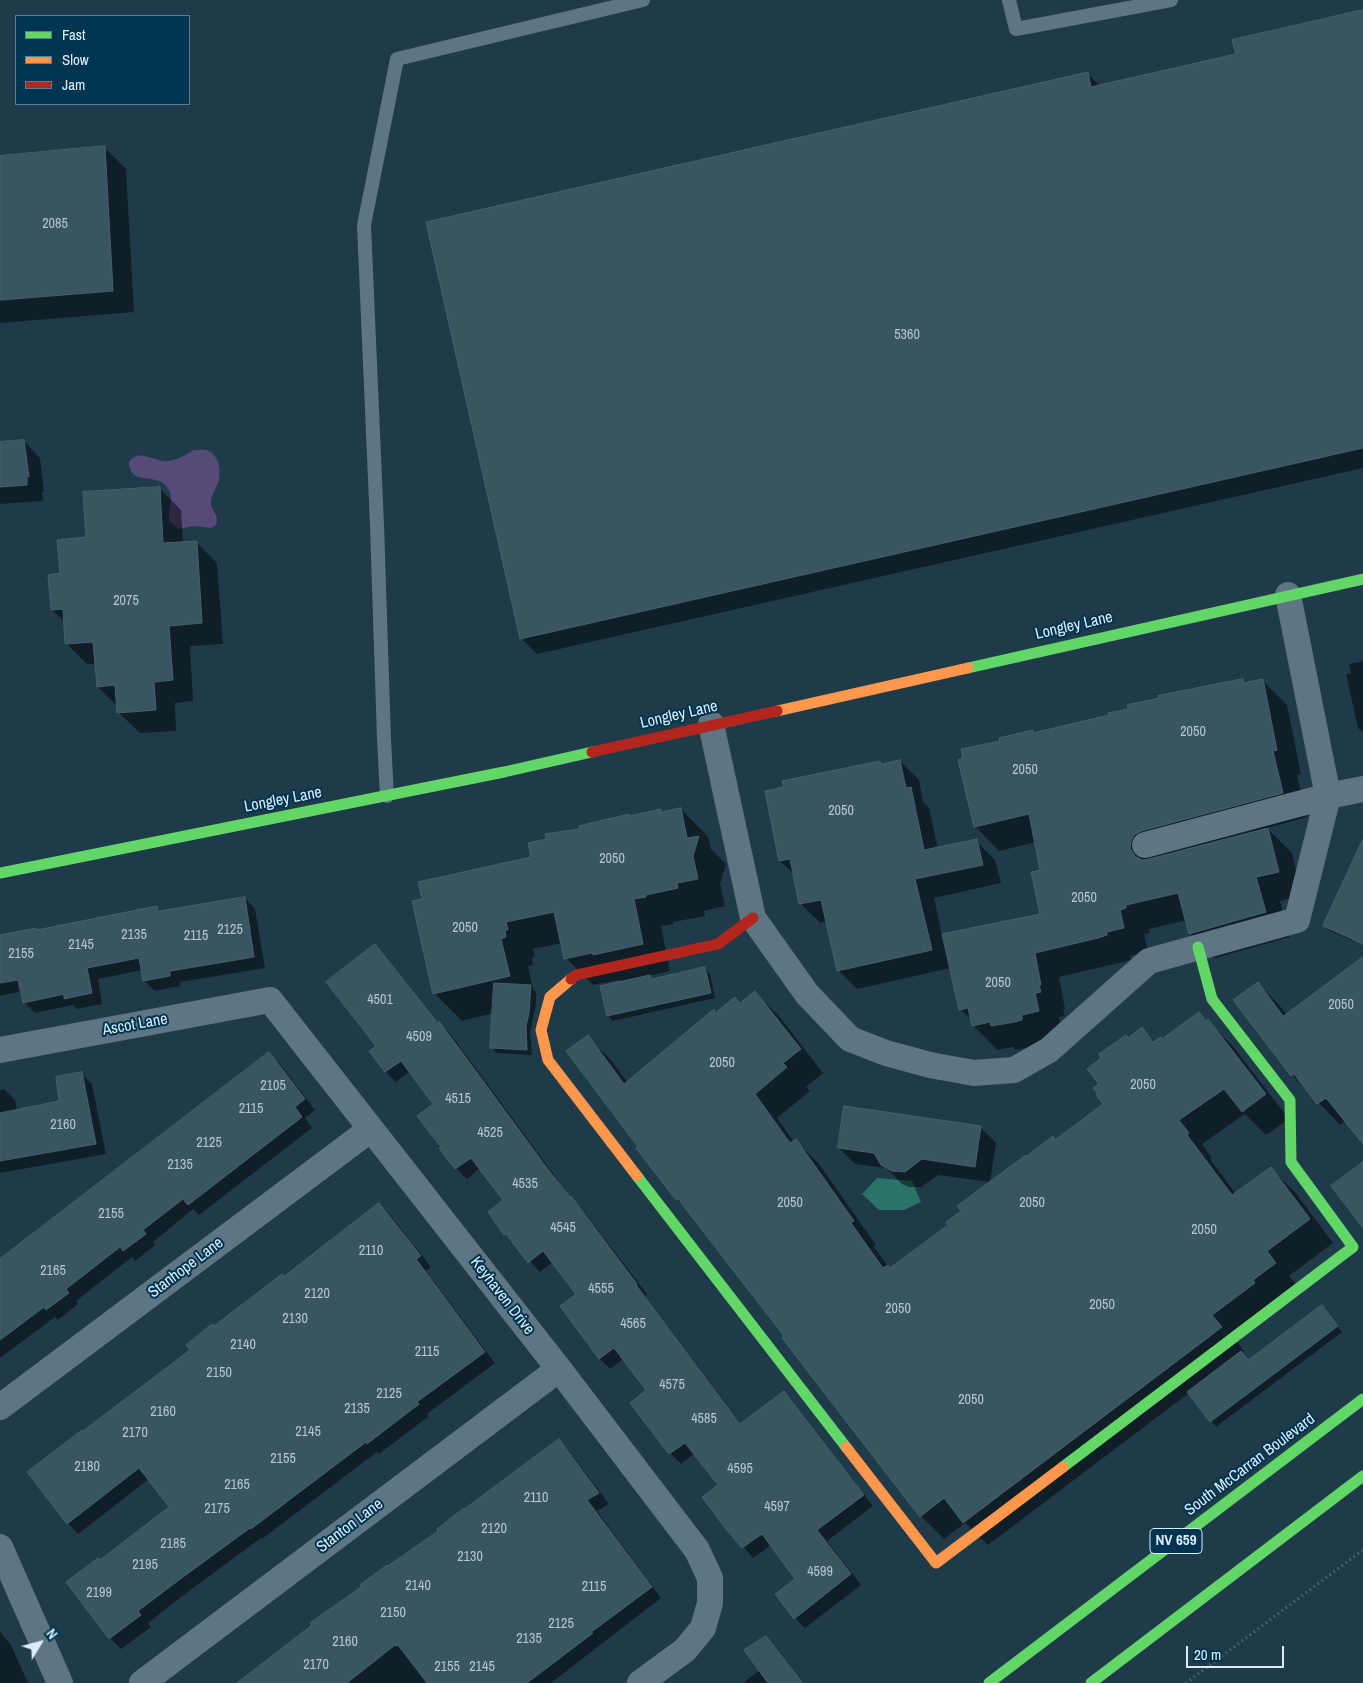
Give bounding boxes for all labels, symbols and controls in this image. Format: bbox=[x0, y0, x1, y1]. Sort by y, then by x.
legend bbox=[15, 15, 190, 105]
text: Fast bbox=[62, 24, 85, 45]
text: Slow bbox=[62, 49, 89, 70]
text: Jam bbox=[62, 74, 85, 95]
house number: 2085 bbox=[42, 216, 68, 232]
house number: 5360 bbox=[894, 327, 920, 343]
house number: 2075 bbox=[113, 593, 139, 609]
street label: Longley Lane bbox=[1033, 608, 1115, 644]
street label: Longley Lane bbox=[638, 697, 720, 733]
house number: 2050 bbox=[1180, 724, 1206, 740]
house number: 2050 bbox=[1012, 762, 1038, 778]
street label: Longley Lane bbox=[243, 783, 323, 817]
house number: 2050 bbox=[828, 803, 854, 819]
house number: 2050 bbox=[599, 851, 625, 867]
house number: 2050 bbox=[1071, 890, 1097, 906]
house number: 2050 bbox=[452, 920, 478, 936]
house number: 2125 bbox=[217, 922, 243, 938]
house number: 2135 bbox=[121, 927, 147, 943]
house number: 2115 bbox=[184, 928, 208, 944]
house number: 2145 bbox=[68, 937, 94, 953]
house number: 2155 bbox=[8, 946, 34, 962]
house number: 2050 bbox=[985, 975, 1011, 991]
house number: 4501 bbox=[367, 992, 393, 1008]
house number: 2050 bbox=[1328, 997, 1354, 1013]
street label: Ascot Lane bbox=[101, 1010, 169, 1040]
house number: 4509 bbox=[406, 1029, 432, 1045]
house number: 2050 bbox=[709, 1055, 735, 1071]
house number: 2050 bbox=[1130, 1077, 1156, 1093]
house number: 2105 bbox=[260, 1078, 286, 1094]
house number: 4515 bbox=[445, 1091, 471, 1107]
house number: 2115 bbox=[239, 1101, 263, 1117]
house number: 2160 bbox=[50, 1117, 76, 1133]
house number: 4525 bbox=[477, 1125, 503, 1141]
house number: 2125 bbox=[196, 1135, 222, 1151]
house number: 2135 bbox=[167, 1157, 193, 1173]
house number: 4535 bbox=[512, 1176, 538, 1192]
house number: 2050 bbox=[777, 1195, 803, 1211]
house number: 2050 bbox=[1019, 1195, 1045, 1211]
house number: 2155 bbox=[98, 1206, 124, 1222]
house number: 4545 bbox=[550, 1220, 576, 1236]
house number: 2050 bbox=[1191, 1222, 1217, 1238]
street label: Stanhope Lane bbox=[145, 1234, 227, 1302]
house number: 2110 bbox=[359, 1243, 383, 1259]
street label: Keyhaven Drive bbox=[466, 1253, 538, 1339]
house number: 2165 bbox=[40, 1263, 66, 1279]
house number: 4555 bbox=[588, 1281, 614, 1297]
house number: 2120 bbox=[304, 1286, 330, 1302]
house number: 2050 bbox=[1089, 1297, 1115, 1313]
house number: 2050 bbox=[885, 1301, 911, 1317]
house number: 2130 bbox=[282, 1311, 308, 1327]
house number: 4565 bbox=[620, 1316, 646, 1332]
house number: 2140 bbox=[230, 1337, 256, 1353]
house number: 2115 bbox=[415, 1344, 439, 1360]
house number: 2150 bbox=[206, 1365, 232, 1381]
house number: 4575 bbox=[659, 1377, 685, 1393]
house number: 2125 bbox=[376, 1386, 402, 1402]
house number: 2050 bbox=[958, 1392, 984, 1408]
house number: 2135 bbox=[344, 1401, 370, 1417]
house number: 2160 bbox=[150, 1404, 176, 1420]
street label: South McCarran Boulevard bbox=[1181, 1410, 1319, 1520]
house number: 4585 bbox=[691, 1411, 717, 1427]
house number: 2145 bbox=[295, 1424, 321, 1440]
house number: 2170 bbox=[122, 1425, 148, 1441]
house number: 2155 bbox=[270, 1451, 296, 1467]
house number: 2180 bbox=[74, 1459, 100, 1475]
house number: 4595 bbox=[727, 1461, 753, 1477]
house number: 2165 bbox=[224, 1477, 250, 1493]
house number: 2110 bbox=[524, 1490, 548, 1506]
street label: Stanton Lane bbox=[313, 1495, 387, 1557]
house number: 4597 bbox=[764, 1499, 790, 1515]
house number: 2175 bbox=[204, 1501, 230, 1517]
house number: 2120 bbox=[481, 1521, 507, 1537]
road number: NV 659 bbox=[1150, 1528, 1202, 1554]
house number: 2185 bbox=[160, 1536, 186, 1552]
house number: 2130 bbox=[457, 1549, 483, 1565]
house number: 2195 bbox=[132, 1557, 158, 1573]
house number: 4599 bbox=[807, 1564, 833, 1580]
house number: 2140 bbox=[405, 1578, 431, 1594]
house number: 2115 bbox=[582, 1579, 606, 1595]
house number: 2199 bbox=[86, 1585, 112, 1601]
house number: 2150 bbox=[380, 1605, 406, 1621]
house number: 2125 bbox=[548, 1616, 574, 1632]
north arrow bbox=[15, 1618, 65, 1668]
text: N bbox=[42, 1625, 62, 1643]
house number: 2135 bbox=[516, 1631, 542, 1647]
house number: 2160 bbox=[332, 1634, 358, 1650]
scale bar bbox=[1188, 1636, 1286, 1668]
text: 20 m bbox=[1194, 1644, 1221, 1665]
house number: 2170 bbox=[303, 1657, 329, 1673]
house number: 2155 bbox=[434, 1659, 460, 1675]
house number: 2145 bbox=[469, 1659, 495, 1675]

